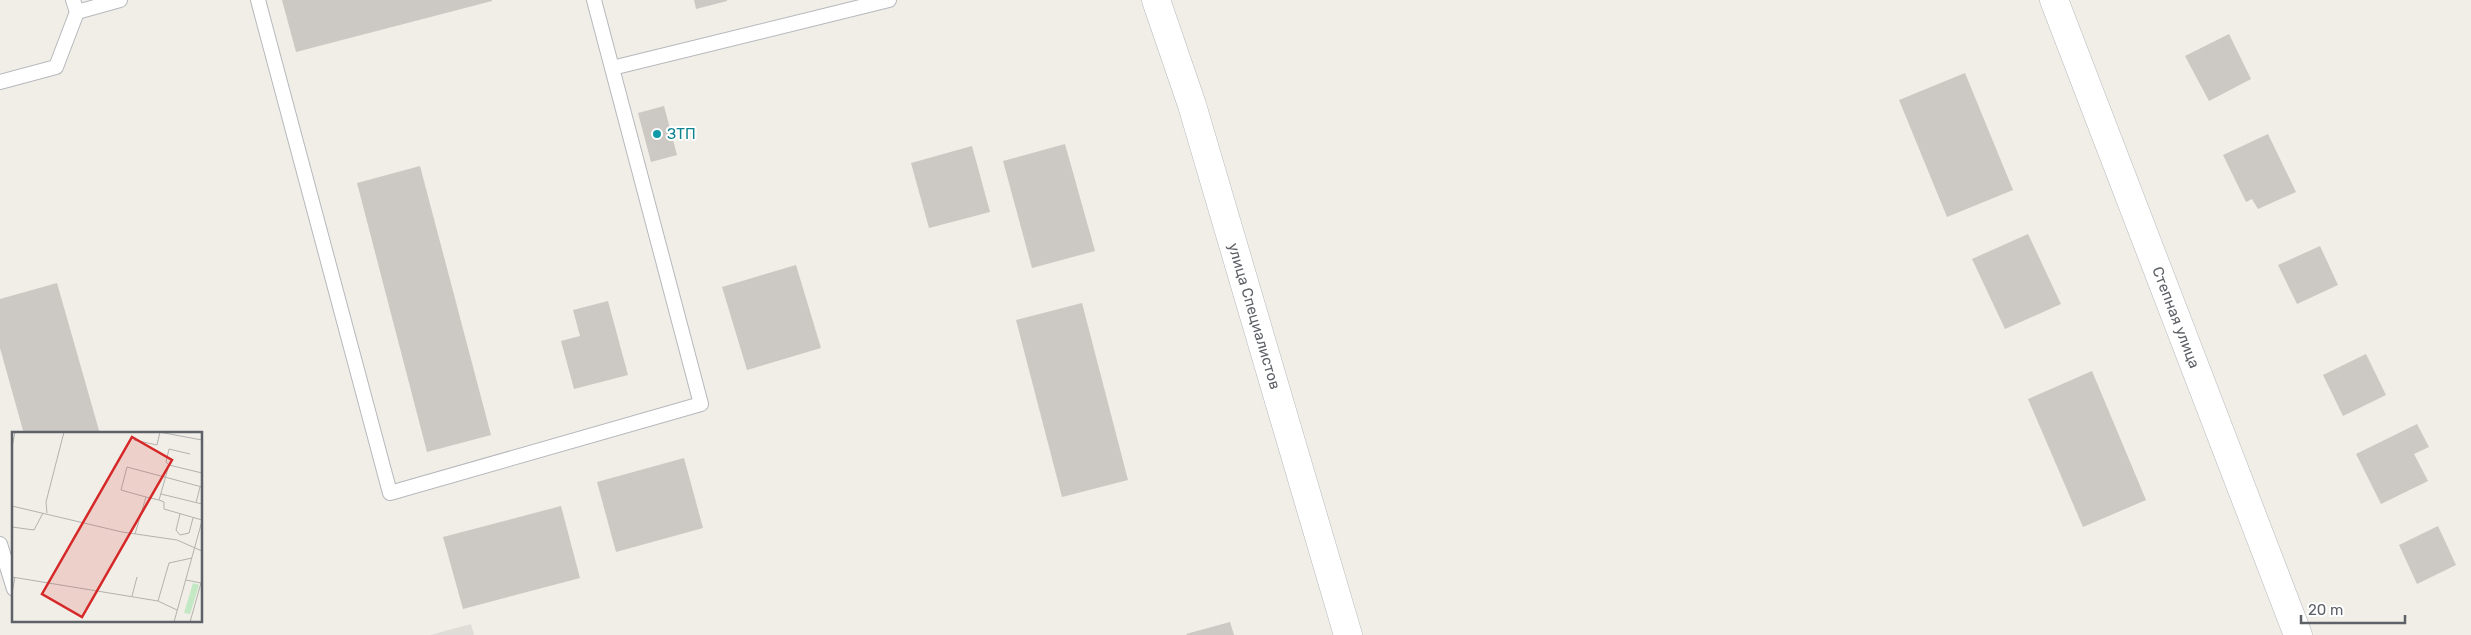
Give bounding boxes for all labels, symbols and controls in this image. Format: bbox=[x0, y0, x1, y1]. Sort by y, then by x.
place label: ЗТП bbox=[667, 125, 696, 143]
marker: ЗТП bbox=[651, 128, 663, 140]
street label: улица Специалистов bbox=[1224, 241, 1284, 391]
street label: Степная улица bbox=[2148, 264, 2204, 371]
inset map bbox=[12, 432, 202, 622]
scale bar bbox=[2301, 592, 2405, 624]
text: 20 m bbox=[2308, 601, 2343, 619]

